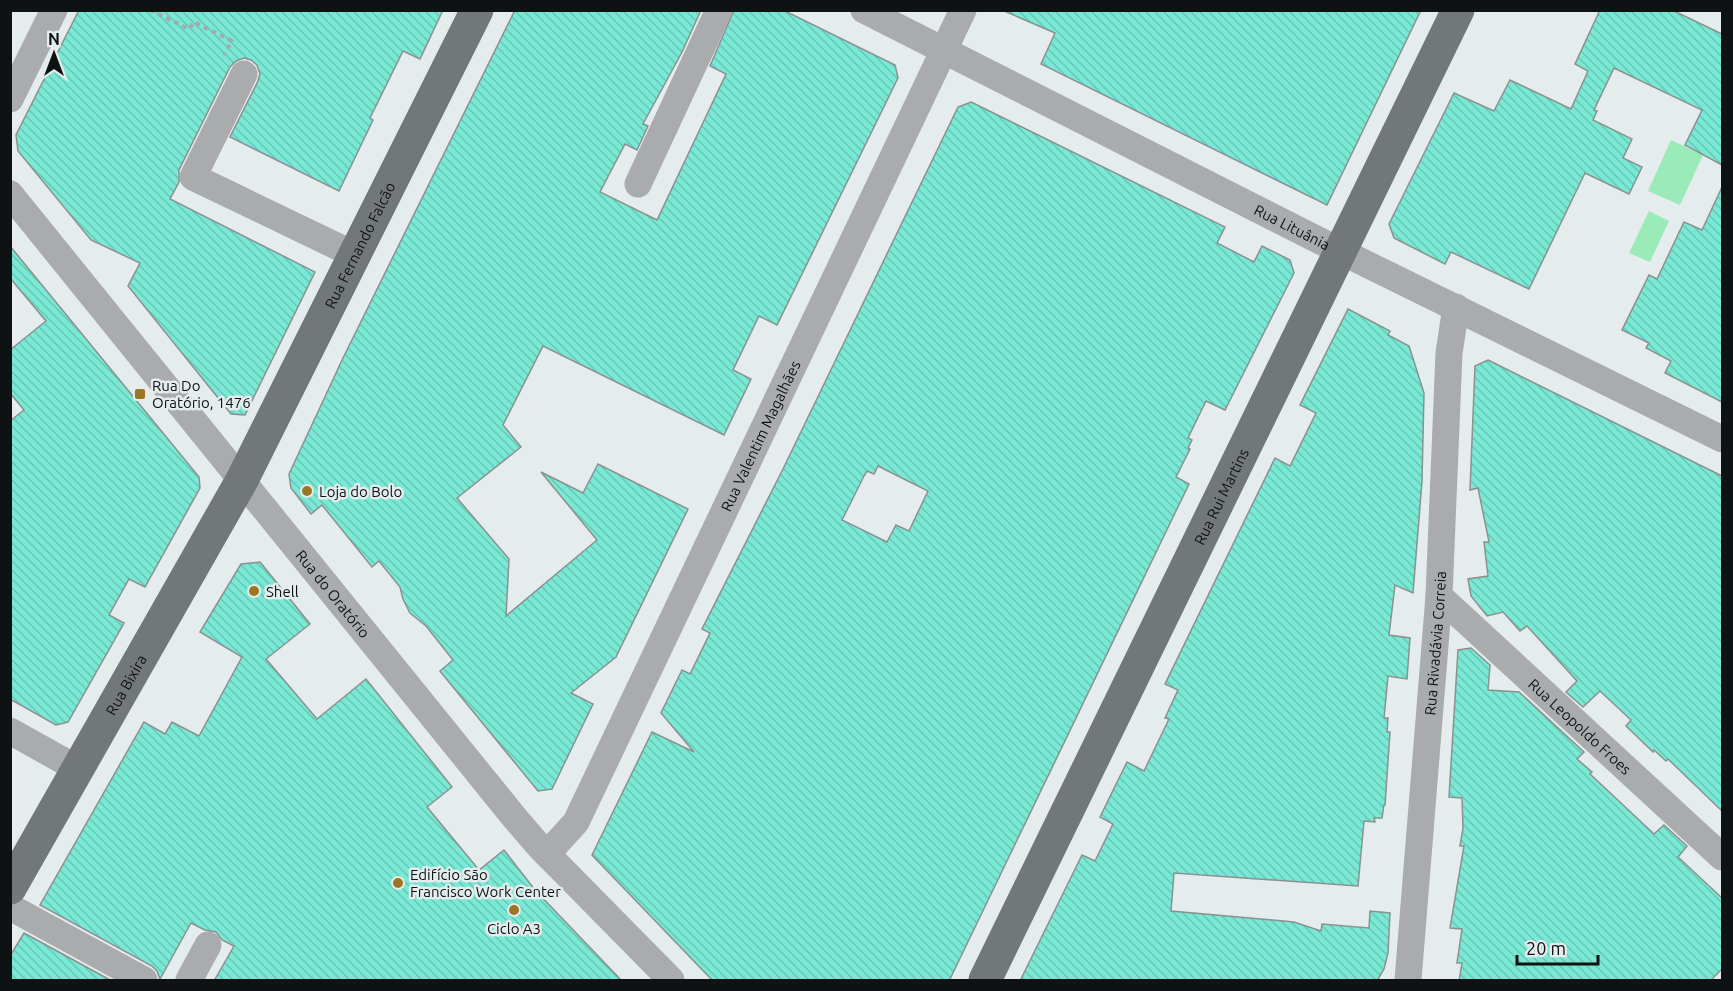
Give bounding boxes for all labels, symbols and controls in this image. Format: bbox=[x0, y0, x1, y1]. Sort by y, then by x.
north arrow bbox=[24, 24, 84, 84]
text: N bbox=[48, 30, 60, 48]
street label: Rua Fernando Falcão bbox=[321, 179, 398, 311]
street label: Rua Lituânia bbox=[1252, 201, 1333, 253]
street label: Rua Valentim Magalhães bbox=[717, 358, 803, 514]
place label: Rua Do Oratório, 1476 bbox=[152, 377, 251, 411]
marker: Rua Do Oratório, 1476 bbox=[133, 387, 147, 401]
street label: Rua Rui Martins bbox=[1190, 445, 1252, 547]
place label: Loja do Bolo bbox=[319, 483, 402, 500]
marker: Loja do Bolo bbox=[300, 484, 314, 498]
street label: Rua do Oratório bbox=[293, 546, 374, 641]
street label: Rua Rivadávia Correia bbox=[1421, 571, 1449, 716]
place label: Shell bbox=[266, 583, 299, 600]
marker: Shell bbox=[247, 584, 261, 598]
street label: Rua Bixira bbox=[102, 651, 150, 718]
street label: Rua Leopoldo Froes bbox=[1525, 675, 1635, 778]
place label: Edifício São Francisco Work Center bbox=[410, 866, 561, 900]
marker: Edifício São Francisco Work Center bbox=[391, 876, 405, 890]
marker: Ciclo A3 bbox=[507, 903, 521, 917]
place label: Ciclo A3 bbox=[487, 920, 541, 937]
scale bar bbox=[1517, 928, 1598, 966]
text: 20 m bbox=[1526, 938, 1566, 958]

